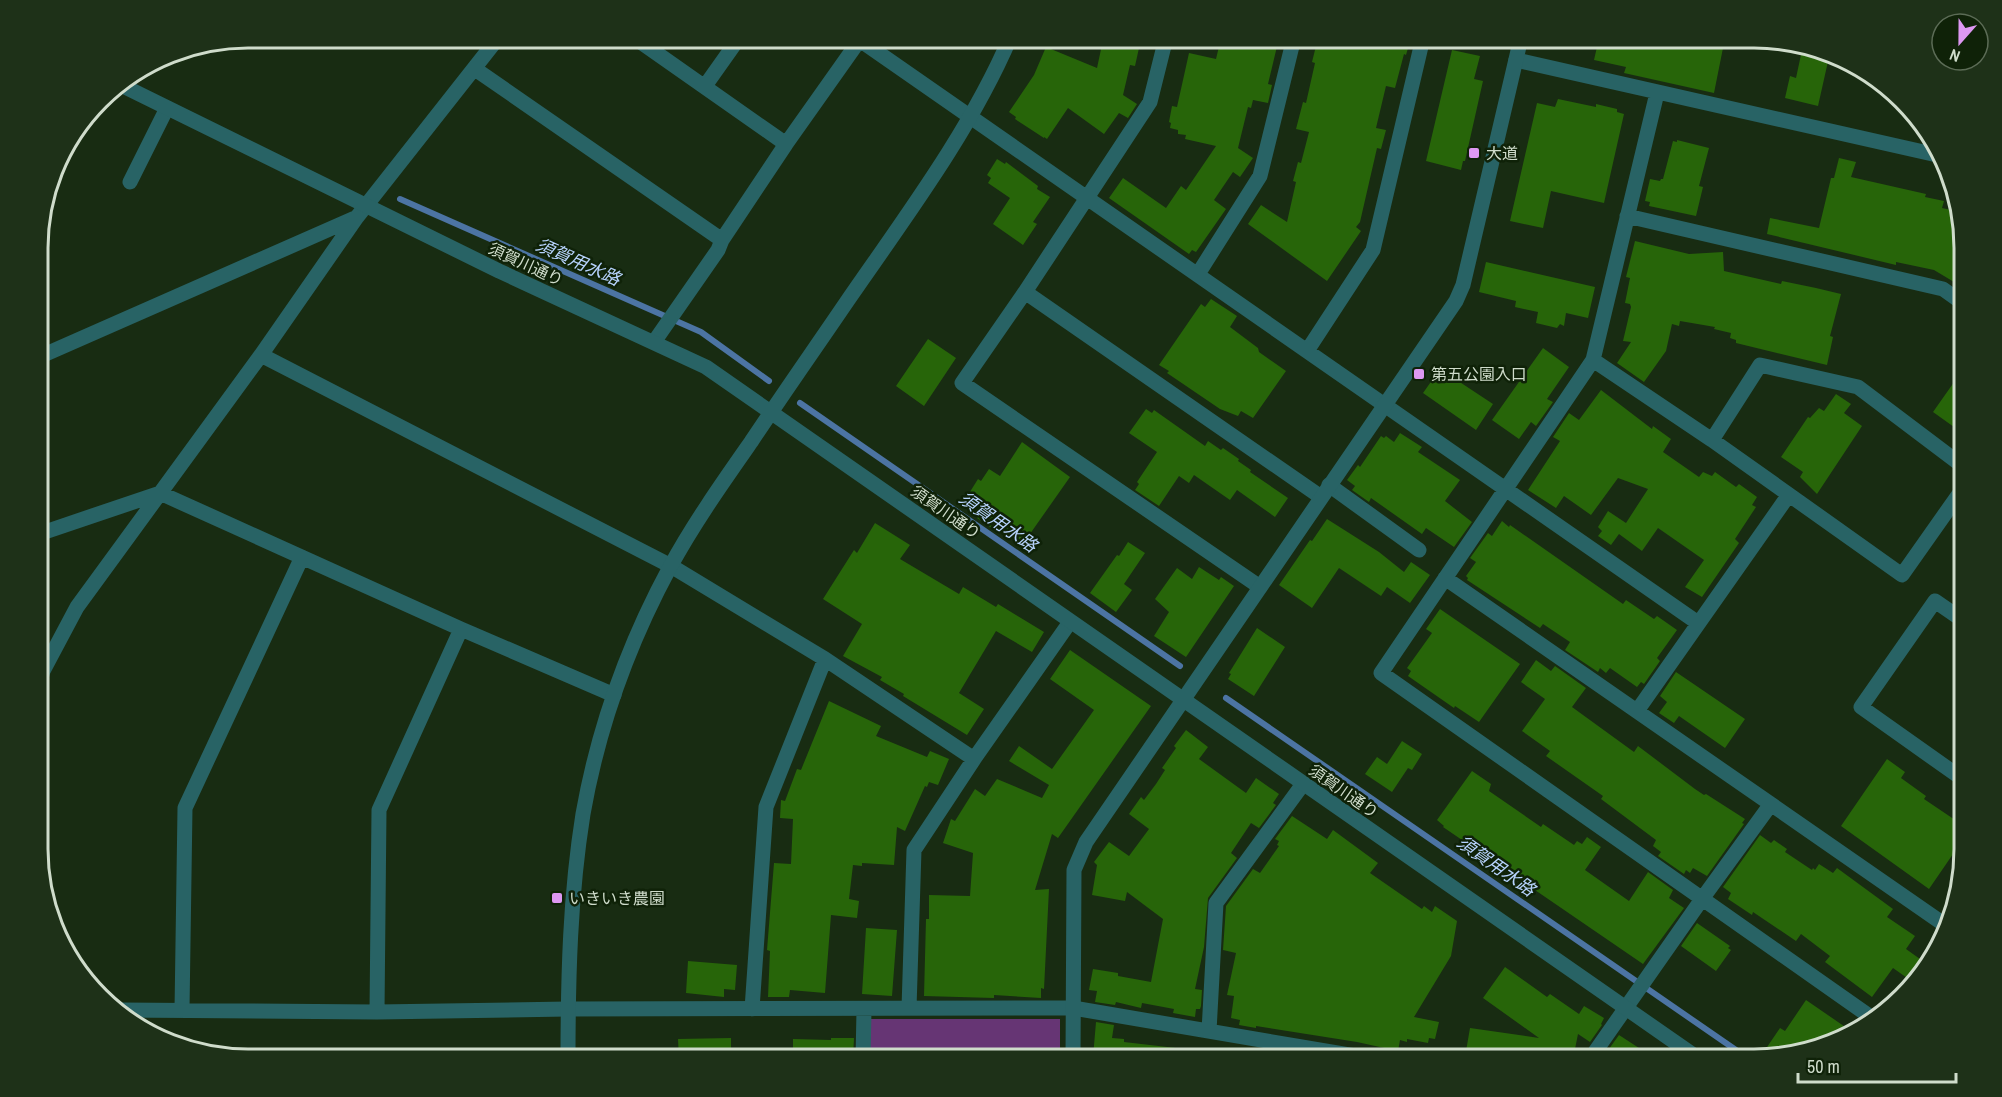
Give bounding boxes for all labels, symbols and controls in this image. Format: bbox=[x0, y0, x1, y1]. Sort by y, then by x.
north arrow bbox=[1930, 12, 1990, 72]
text: N bbox=[1946, 44, 1963, 68]
place label: 大道 bbox=[1486, 142, 1518, 164]
marker: 大道 bbox=[1467, 146, 1481, 160]
water label: 須賀用水路 bbox=[532, 232, 626, 292]
street label: 須賀川通り bbox=[485, 237, 567, 291]
place label: 第五公園入口 bbox=[1431, 363, 1527, 385]
marker: 第五公園入口 bbox=[1412, 367, 1426, 381]
street label: 須賀川通り bbox=[907, 480, 985, 544]
water label: 須賀用水路 bbox=[954, 486, 1044, 559]
street label: 須賀川通り bbox=[1305, 759, 1383, 823]
water label: 須賀用水路 bbox=[1452, 830, 1542, 903]
place label: いきいき農園 bbox=[569, 887, 665, 909]
marker: いきいき農園 bbox=[550, 891, 564, 905]
scale bar bbox=[1798, 1046, 1956, 1084]
text: 50 m bbox=[1807, 1054, 1840, 1079]

